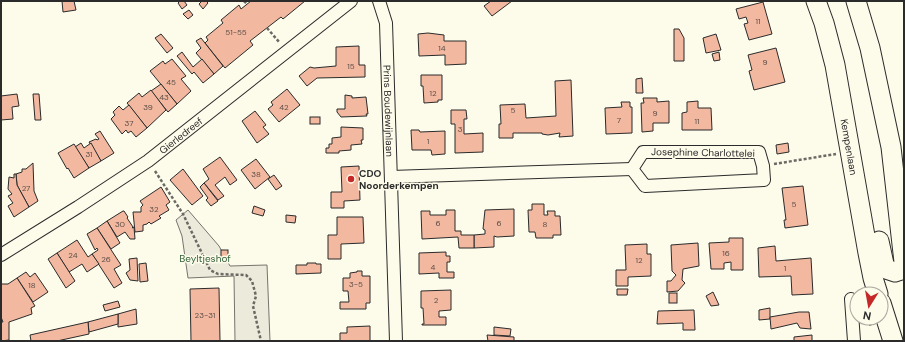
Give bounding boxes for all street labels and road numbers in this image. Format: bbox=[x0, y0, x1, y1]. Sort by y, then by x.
street label: Prins Boudewijnlaan bbox=[380, 65, 396, 157]
street label: Gierledreef bbox=[157, 114, 206, 157]
street label: Kempenlaan bbox=[838, 118, 860, 176]
street label: Josephine Charlottelei bbox=[651, 145, 755, 160]

